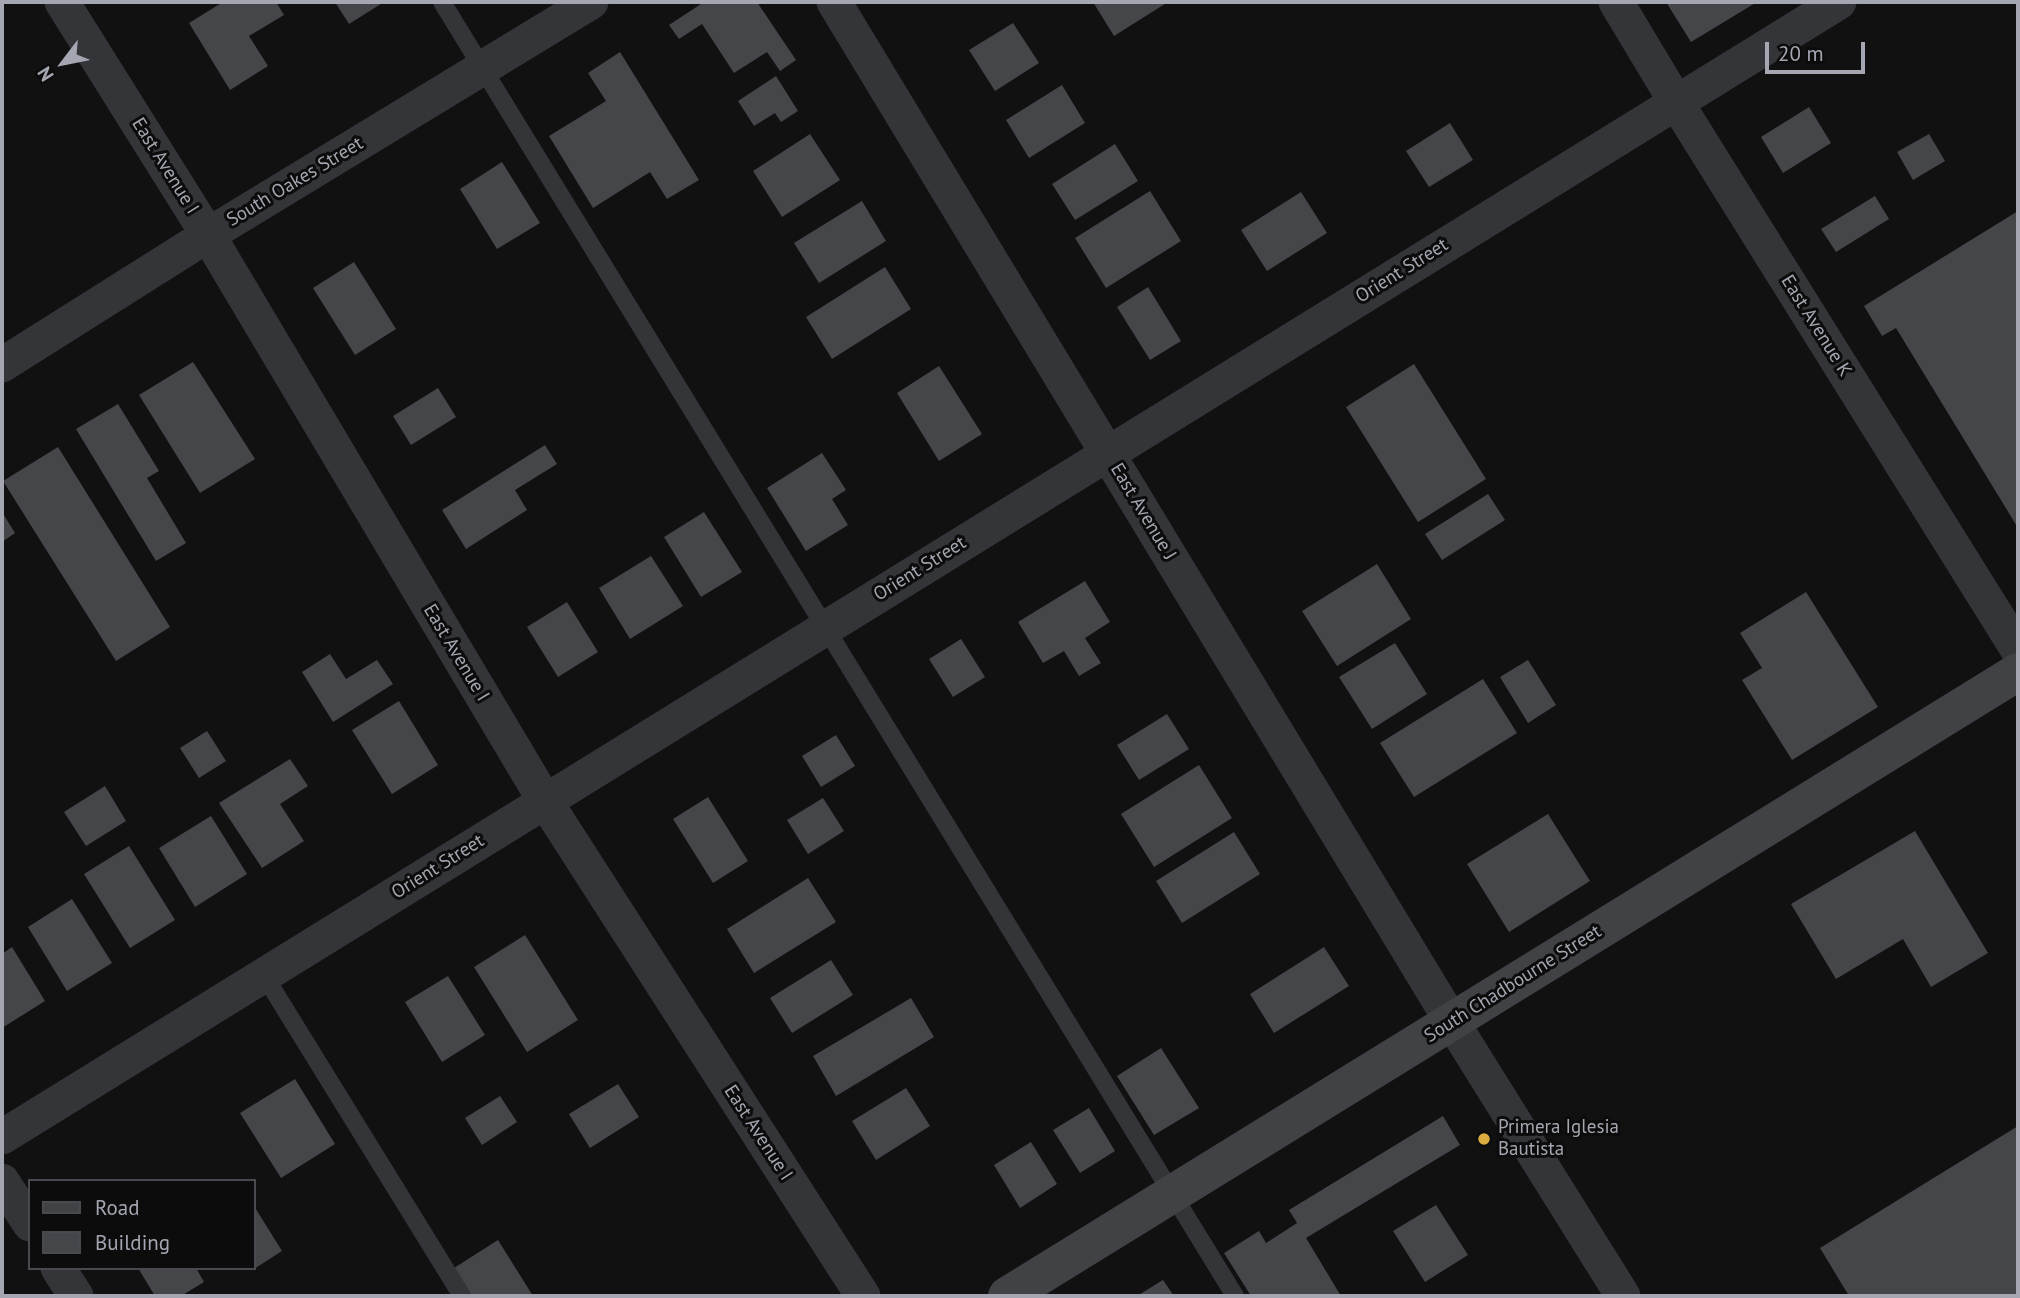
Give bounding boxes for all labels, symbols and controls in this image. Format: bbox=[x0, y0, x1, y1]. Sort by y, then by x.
north arrow bbox=[28, 28, 98, 98]
scale bar bbox=[1768, 28, 1868, 72]
text: 20 m bbox=[1778, 40, 1824, 67]
text: N bbox=[32, 62, 59, 86]
street label: East Avenue I bbox=[126, 114, 204, 218]
street label: South Oakes Street bbox=[223, 132, 367, 232]
street label: Orient Street bbox=[1352, 234, 1452, 308]
street label: East Avenue K bbox=[1776, 271, 1856, 381]
street label: East Avenue J bbox=[1105, 459, 1181, 565]
street label: Orient Street bbox=[870, 532, 970, 606]
street label: East Avenue I bbox=[418, 600, 494, 706]
street label: Orient Street bbox=[388, 830, 488, 904]
street label: South Chadbourne Street bbox=[1420, 920, 1606, 1048]
street label: East Avenue I bbox=[719, 1081, 797, 1185]
place label: Primera Iglesia Bautista bbox=[1498, 1117, 1619, 1161]
marker: Primera Iglesia Bautista bbox=[1476, 1131, 1492, 1147]
legend bbox=[28, 1179, 256, 1270]
text: Road bbox=[95, 1194, 139, 1221]
text: Building bbox=[95, 1229, 170, 1256]

